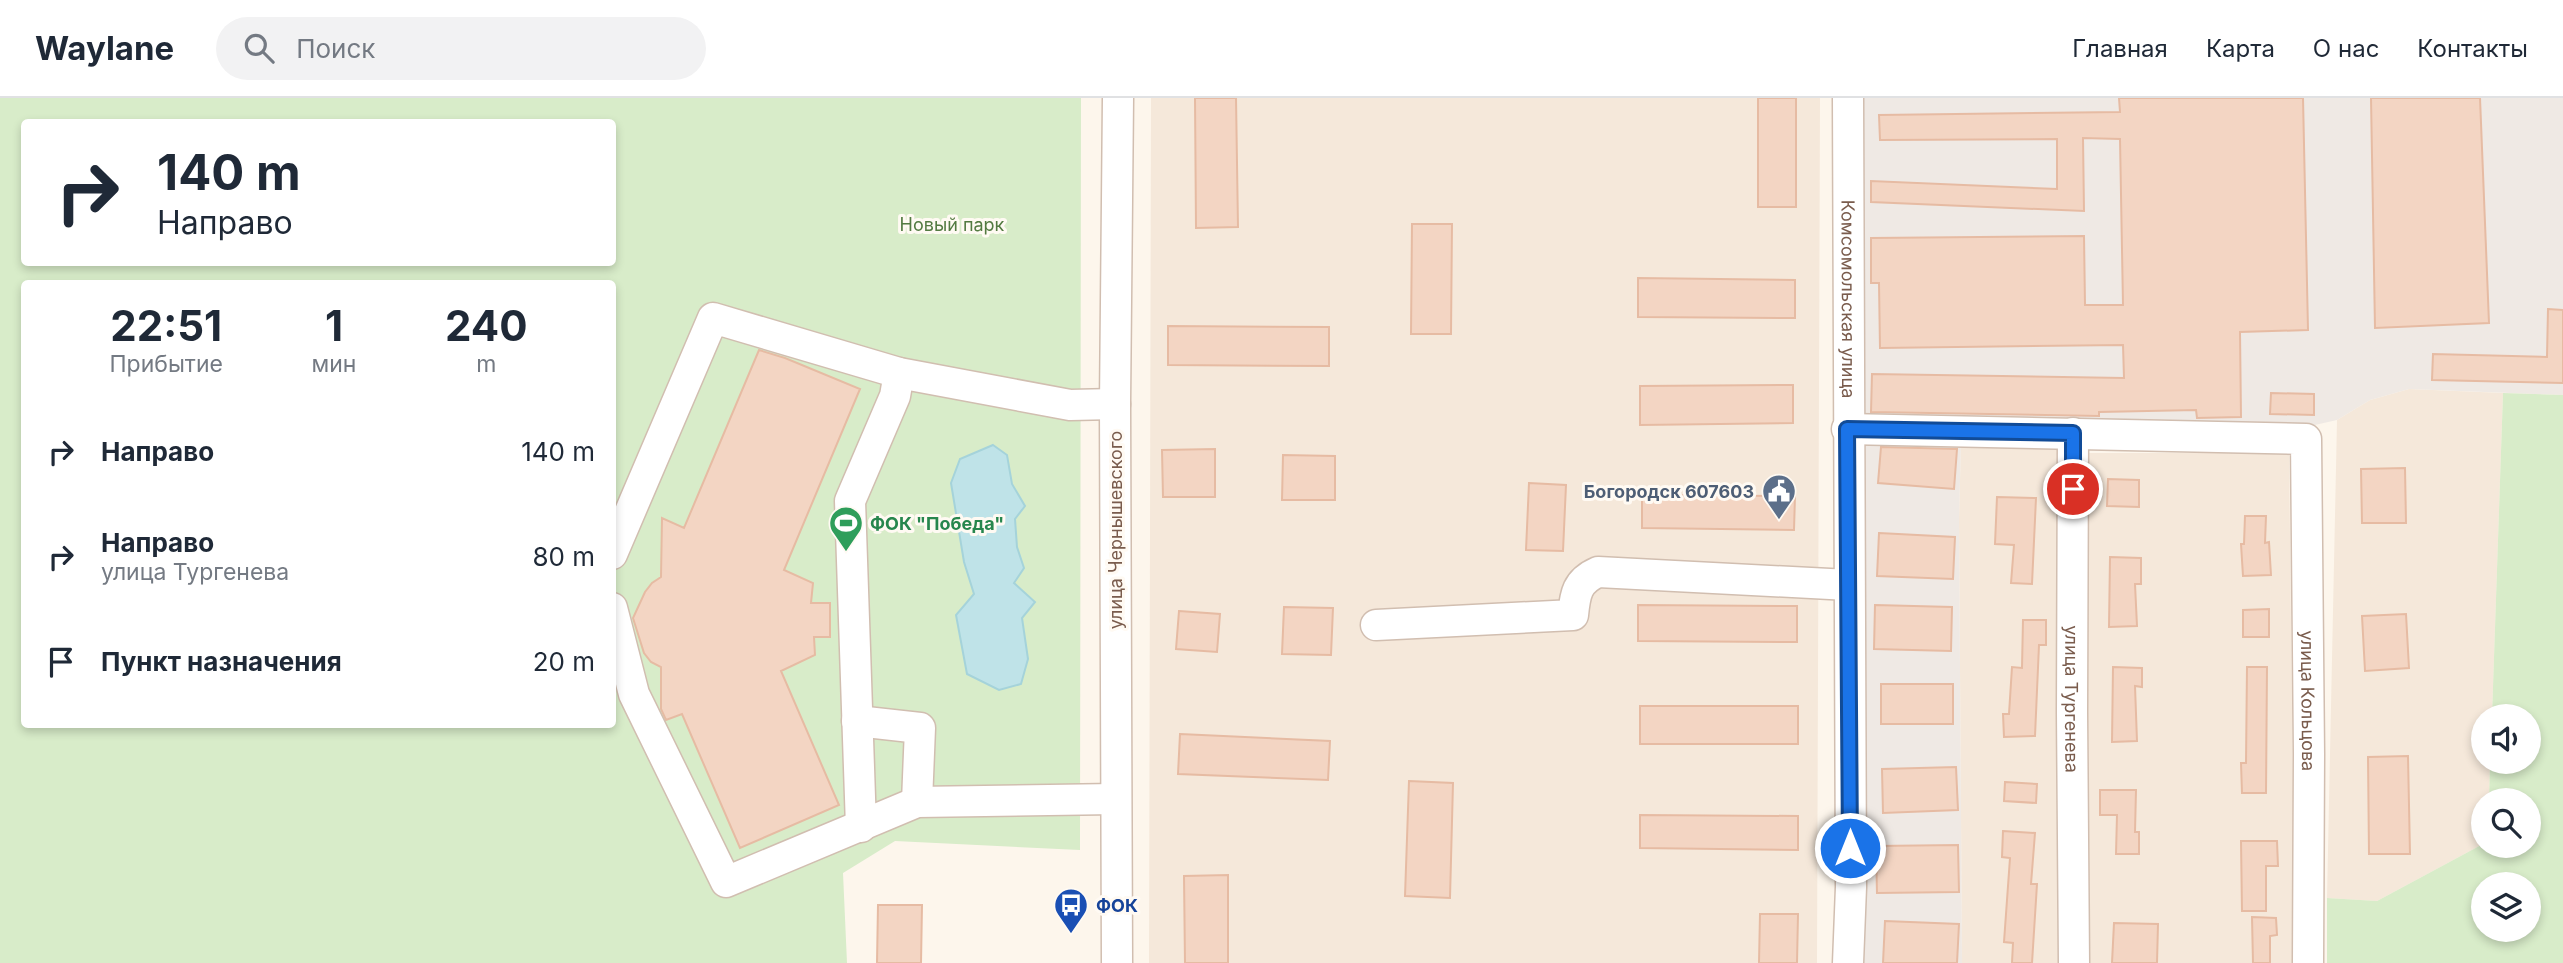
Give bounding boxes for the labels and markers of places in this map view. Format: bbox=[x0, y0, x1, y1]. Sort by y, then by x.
pin bbox=[2043, 459, 2103, 519]
public building icon: Богородск 607603 bbox=[1760, 472, 1798, 521]
place label: Богородск 607603 bbox=[1584, 481, 1754, 502]
sports icon: ФОК "Победа" bbox=[827, 504, 865, 553]
place label: ФОК "Победа" bbox=[870, 513, 1004, 534]
bus stop icon: ФОК bbox=[1052, 886, 1090, 935]
place label: ФОК bbox=[1096, 895, 1138, 916]

